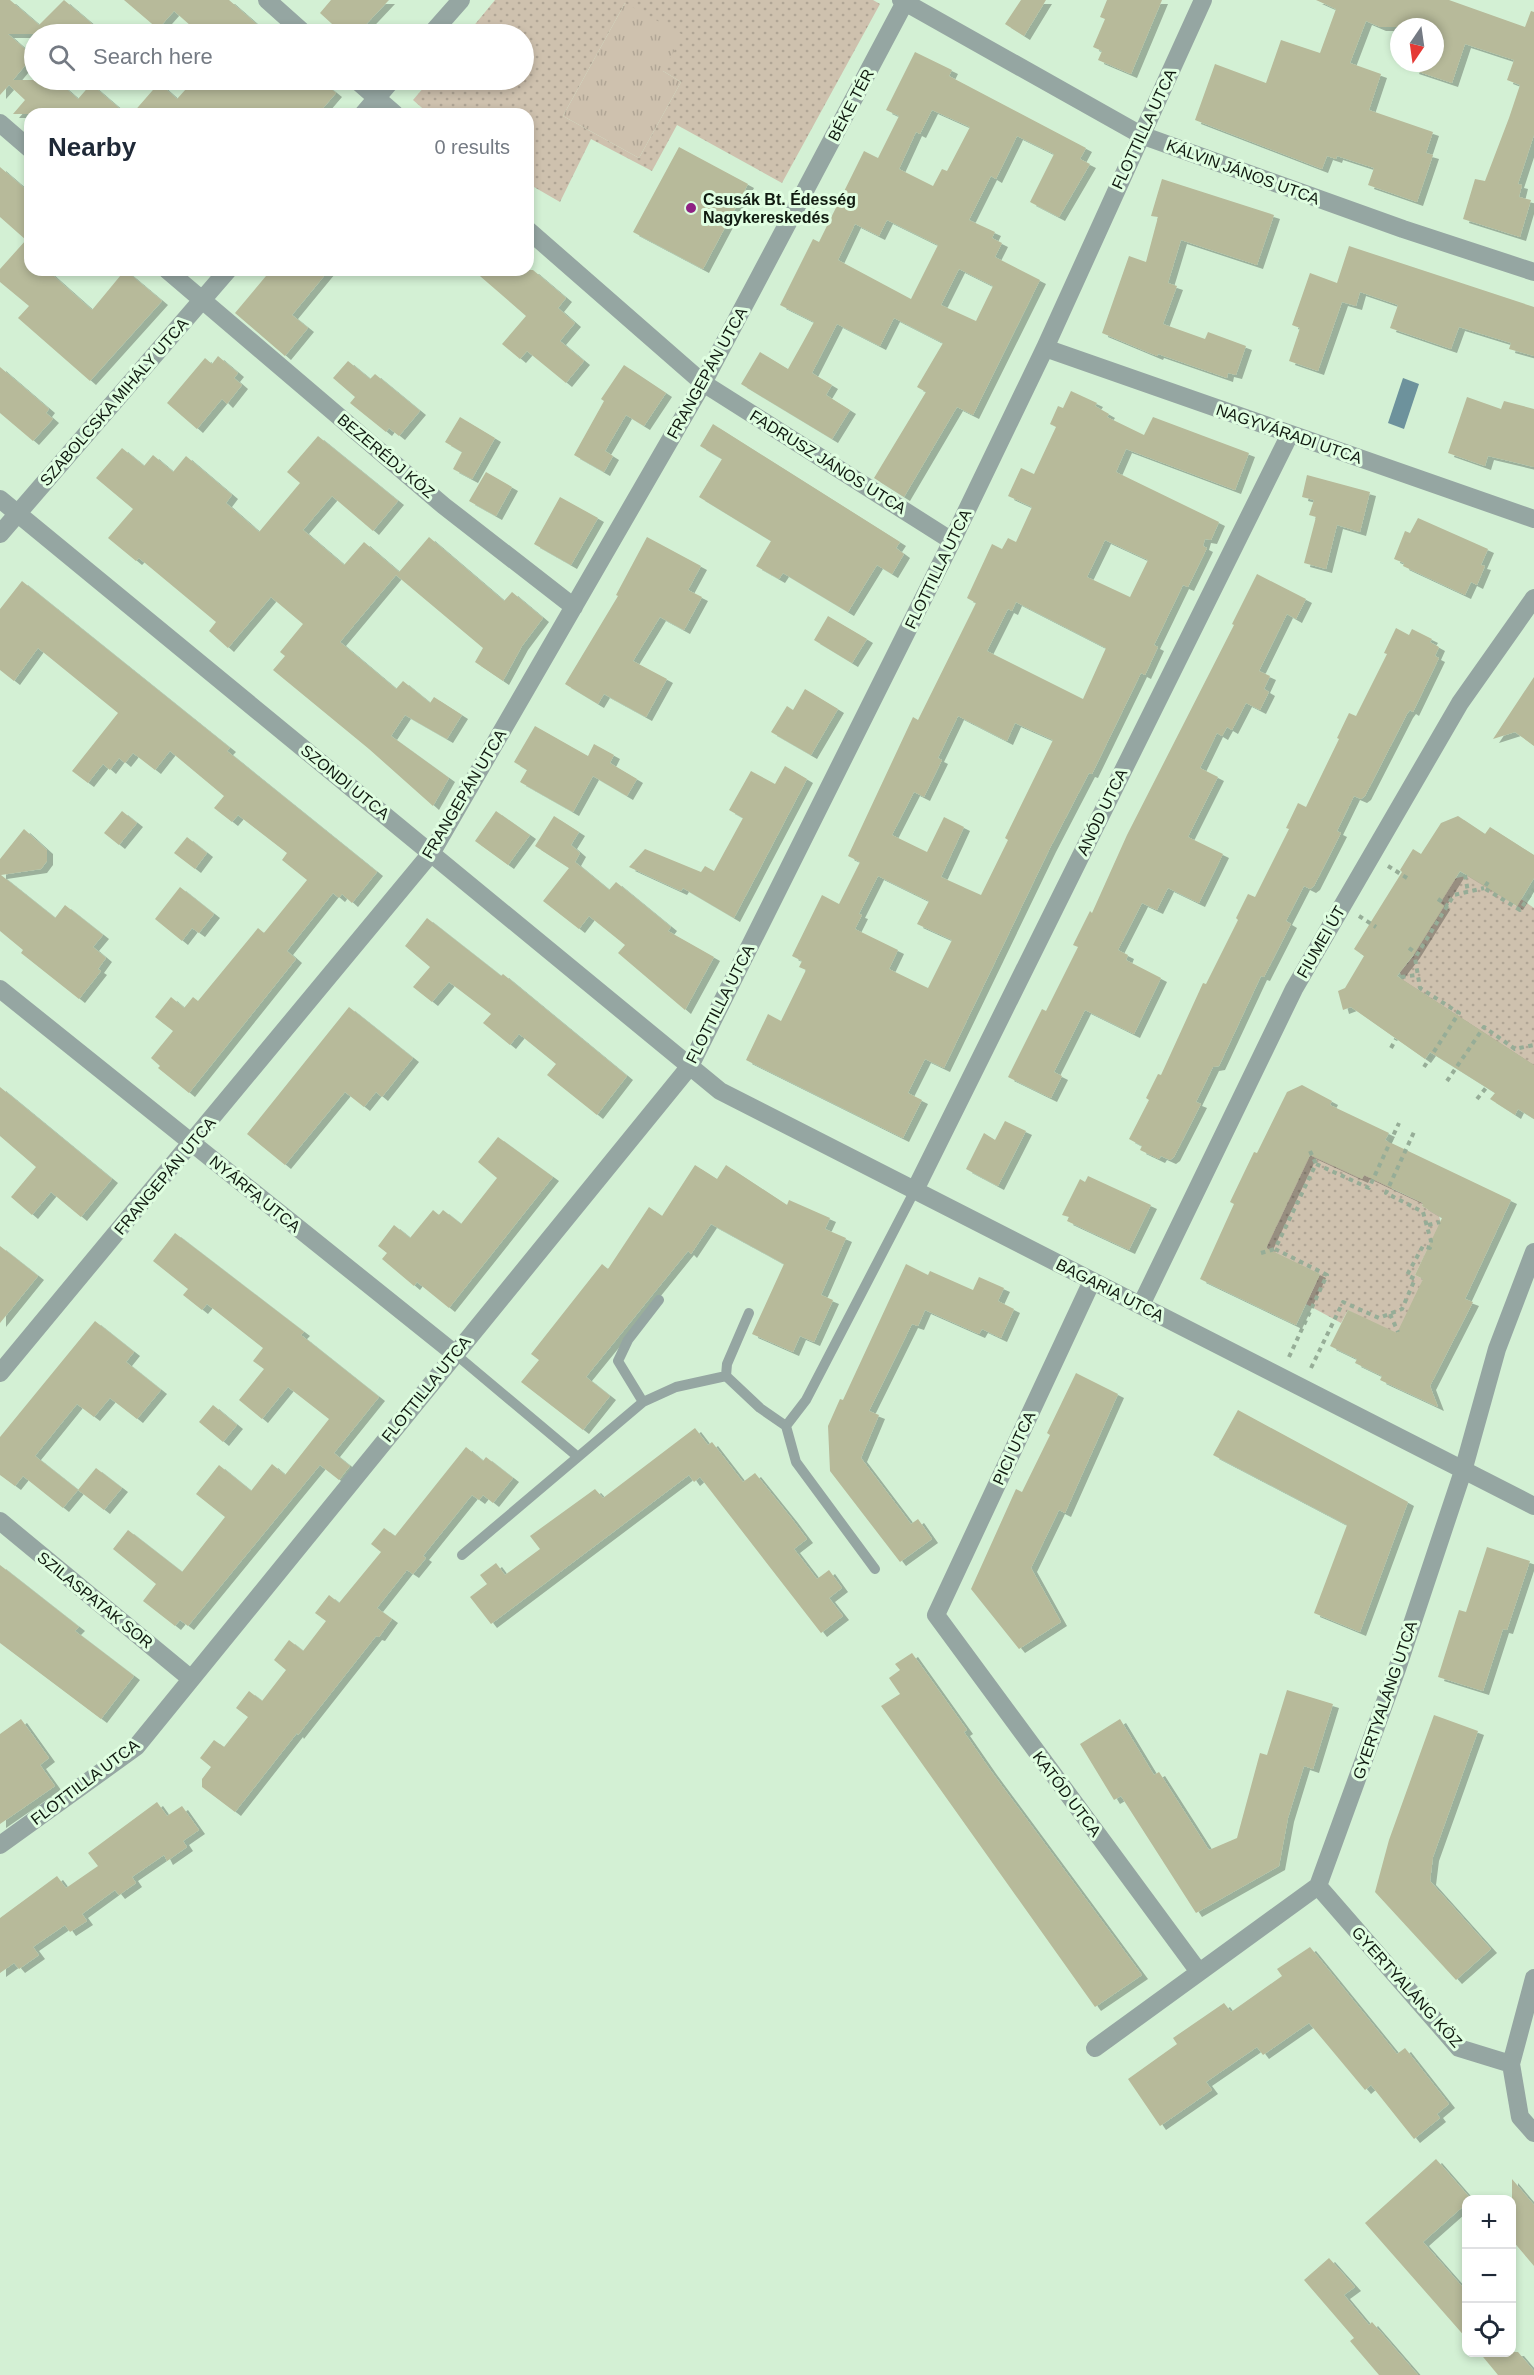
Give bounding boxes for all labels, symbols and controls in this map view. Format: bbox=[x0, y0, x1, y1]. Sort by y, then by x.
north arrow bbox=[1390, 18, 1444, 72]
search box bbox=[24, 24, 534, 90]
icon: search bbox=[45, 41, 78, 74]
text: Search here bbox=[93, 44, 213, 69]
street label: BÉKE TÉR bbox=[824, 66, 877, 144]
street label: FLOTTILLA UTCA bbox=[1109, 66, 1179, 192]
text: Nearby bbox=[48, 132, 136, 162]
street label: KÁLVIN JÁNOS UTCA bbox=[1164, 135, 1322, 208]
text: 0 results bbox=[434, 136, 510, 158]
place label: Csusák Bt. Édesség Nagykereskedés bbox=[703, 190, 856, 226]
marker: Csusák Bt. Édesség Nagykereskedés bbox=[684, 201, 698, 215]
street label: FRANGEPÁN UTCA bbox=[663, 304, 750, 442]
street label: SZABOLCSKA MIHÁLY UTCA bbox=[36, 314, 192, 489]
street label: NAGYVÁRADI UTCA bbox=[1214, 400, 1365, 467]
street label: FADRUSZ JÁNOS UTCA bbox=[747, 406, 910, 517]
street label: BEZERÉDJ KÖZ bbox=[334, 410, 439, 502]
street label: FLOTTILLA UTCA bbox=[902, 506, 974, 631]
street label: FRANGEPÁN UTCA bbox=[418, 726, 509, 862]
street label: SZONDI UTCA bbox=[298, 741, 393, 823]
street label: ANÓD UTCA bbox=[1073, 765, 1130, 858]
street label: FIUMEI ÚT bbox=[1293, 902, 1348, 981]
street label: FLOTTILLA UTCA bbox=[683, 942, 757, 1066]
street label: FRANGEPÁN UTCA bbox=[110, 1113, 219, 1238]
street label: NYÁRFA UTCA bbox=[206, 1152, 304, 1236]
street label: BAGARIA UTCA bbox=[1053, 1256, 1167, 1325]
street label: FLOTTILLA UTCA bbox=[378, 1333, 474, 1445]
street label: PICI UTCA bbox=[990, 1408, 1039, 1487]
street label: SZILASPATAK SOR bbox=[34, 1548, 156, 1652]
street label: GYERTYALÁNG UTCA bbox=[1349, 1618, 1420, 1782]
street label: FLOTTILLA UTCA bbox=[28, 1736, 143, 1828]
street label: KATÓD UTCA bbox=[1030, 1748, 1105, 1840]
street label: GYERTYALÁNG KÖZ bbox=[1349, 1923, 1466, 2051]
map controls bbox=[1462, 2195, 1516, 2357]
button: + bbox=[1462, 2195, 1516, 2249]
button: − bbox=[1462, 2249, 1516, 2303]
button: locate bbox=[1462, 2303, 1516, 2357]

